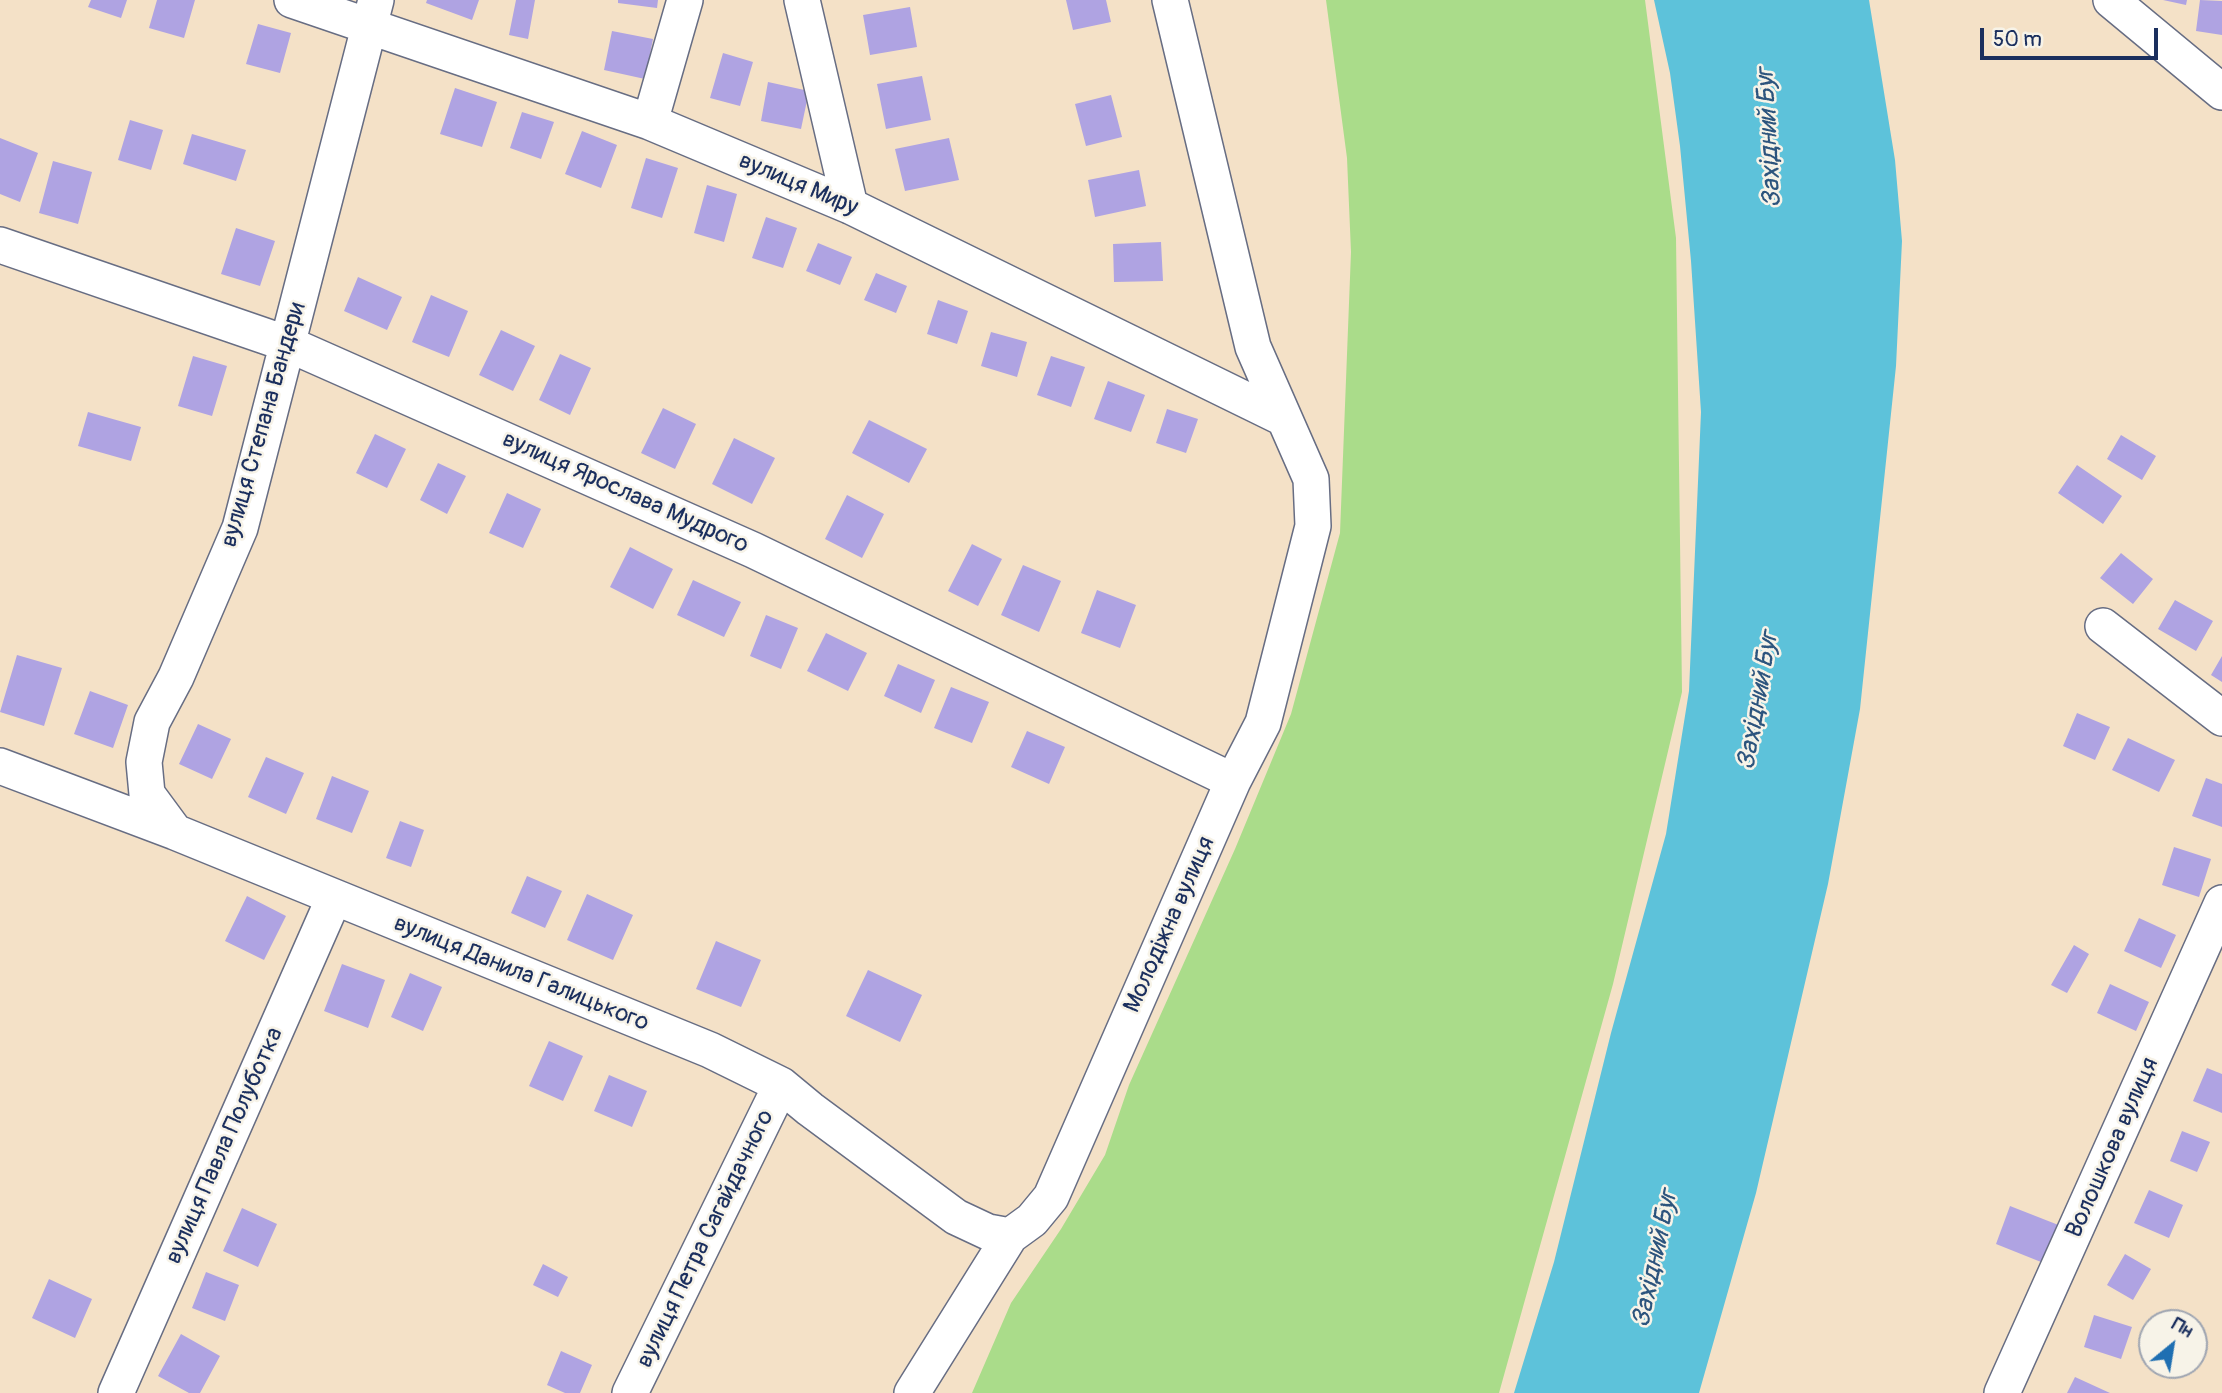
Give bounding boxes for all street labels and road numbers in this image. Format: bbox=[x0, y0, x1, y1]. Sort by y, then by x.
street label: вулиця Миру bbox=[734, 147, 862, 223]
street label: вулиця Степана Бандери bbox=[215, 299, 313, 551]
street label: вулиця Ярослава Мудрого bbox=[497, 426, 753, 560]
street label: Молодіжна вулиця bbox=[1118, 832, 1222, 1018]
street label: вулиця Данила Галицького bbox=[389, 910, 653, 1038]
street label: вулиця Павла Полуботка bbox=[160, 1023, 290, 1269]
street label: Волошкова вулиця bbox=[2060, 1053, 2166, 1243]
street label: вулиця Петра Сагайдачного bbox=[631, 1105, 781, 1373]

